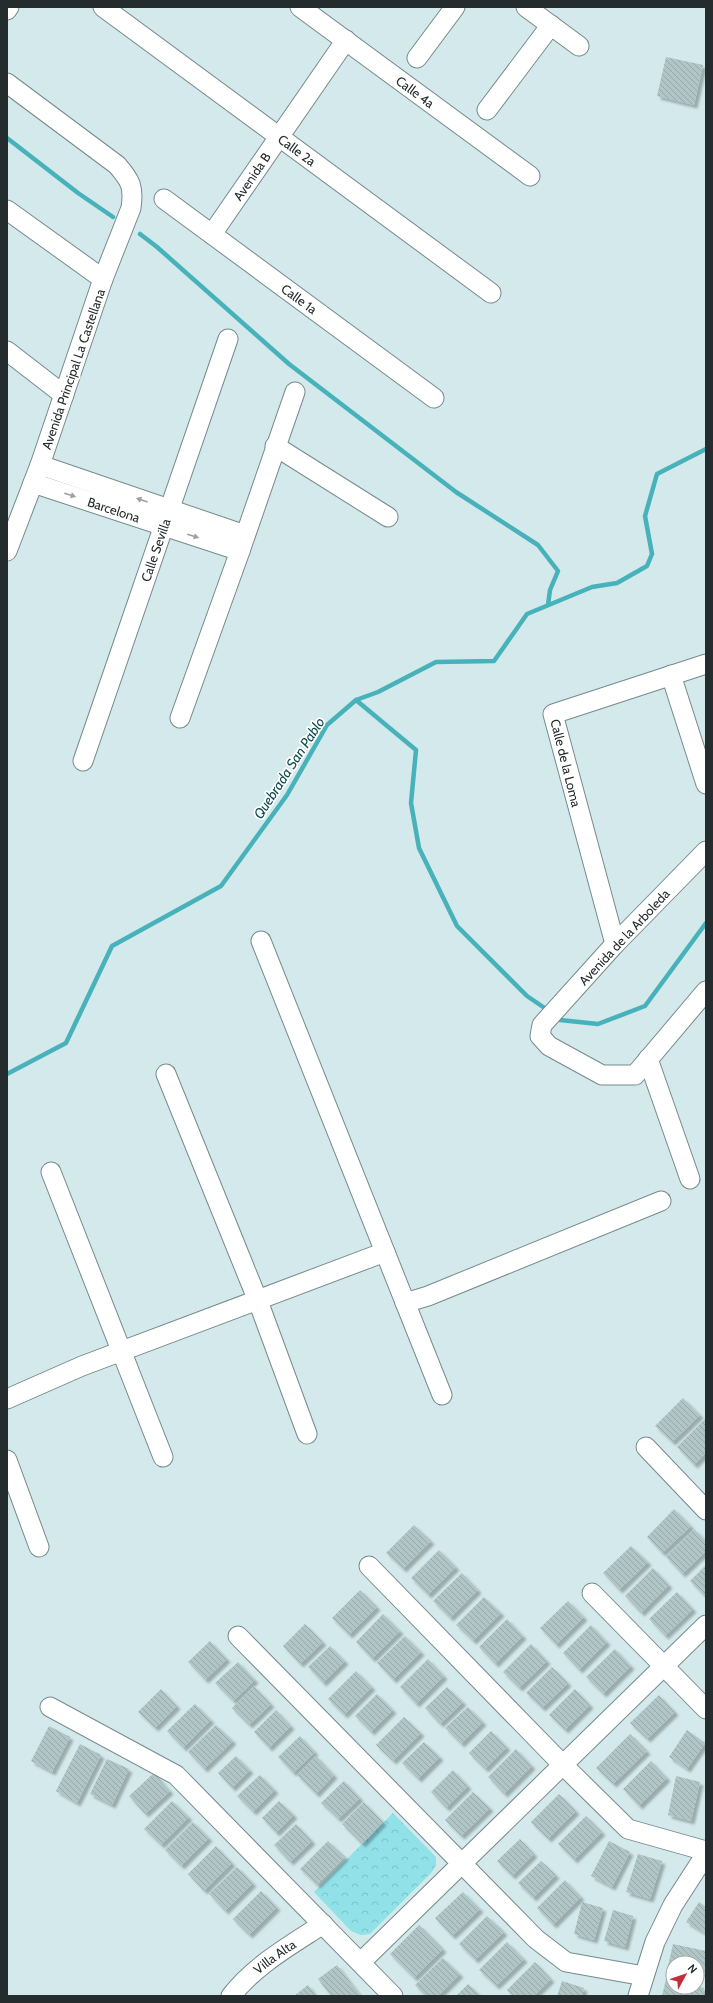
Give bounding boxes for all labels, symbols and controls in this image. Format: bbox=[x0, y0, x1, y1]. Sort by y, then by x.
street label: Calle 4a bbox=[393, 72, 438, 112]
street label: Calle 2a bbox=[275, 131, 320, 170]
street label: Avenida B bbox=[230, 149, 274, 203]
street label: Calle 1a bbox=[278, 280, 321, 318]
street label: Avenida Principal La Castellana bbox=[38, 286, 108, 451]
one-way arrow bbox=[64, 492, 76, 498]
street label: Barcelona bbox=[86, 493, 143, 526]
one-way arrow bbox=[135, 497, 147, 503]
street label: Calle Sevilla bbox=[137, 516, 174, 584]
one-way arrow bbox=[188, 533, 200, 539]
water label: Quebrada San Pablo bbox=[249, 714, 329, 822]
street label: Calle de la Loma bbox=[547, 717, 585, 809]
street label: Avenida de la Arboleda bbox=[575, 885, 673, 988]
street label: Villa Alta bbox=[250, 1935, 299, 1977]
north arrow bbox=[665, 1955, 705, 1995]
text: N bbox=[685, 1961, 701, 1976]

